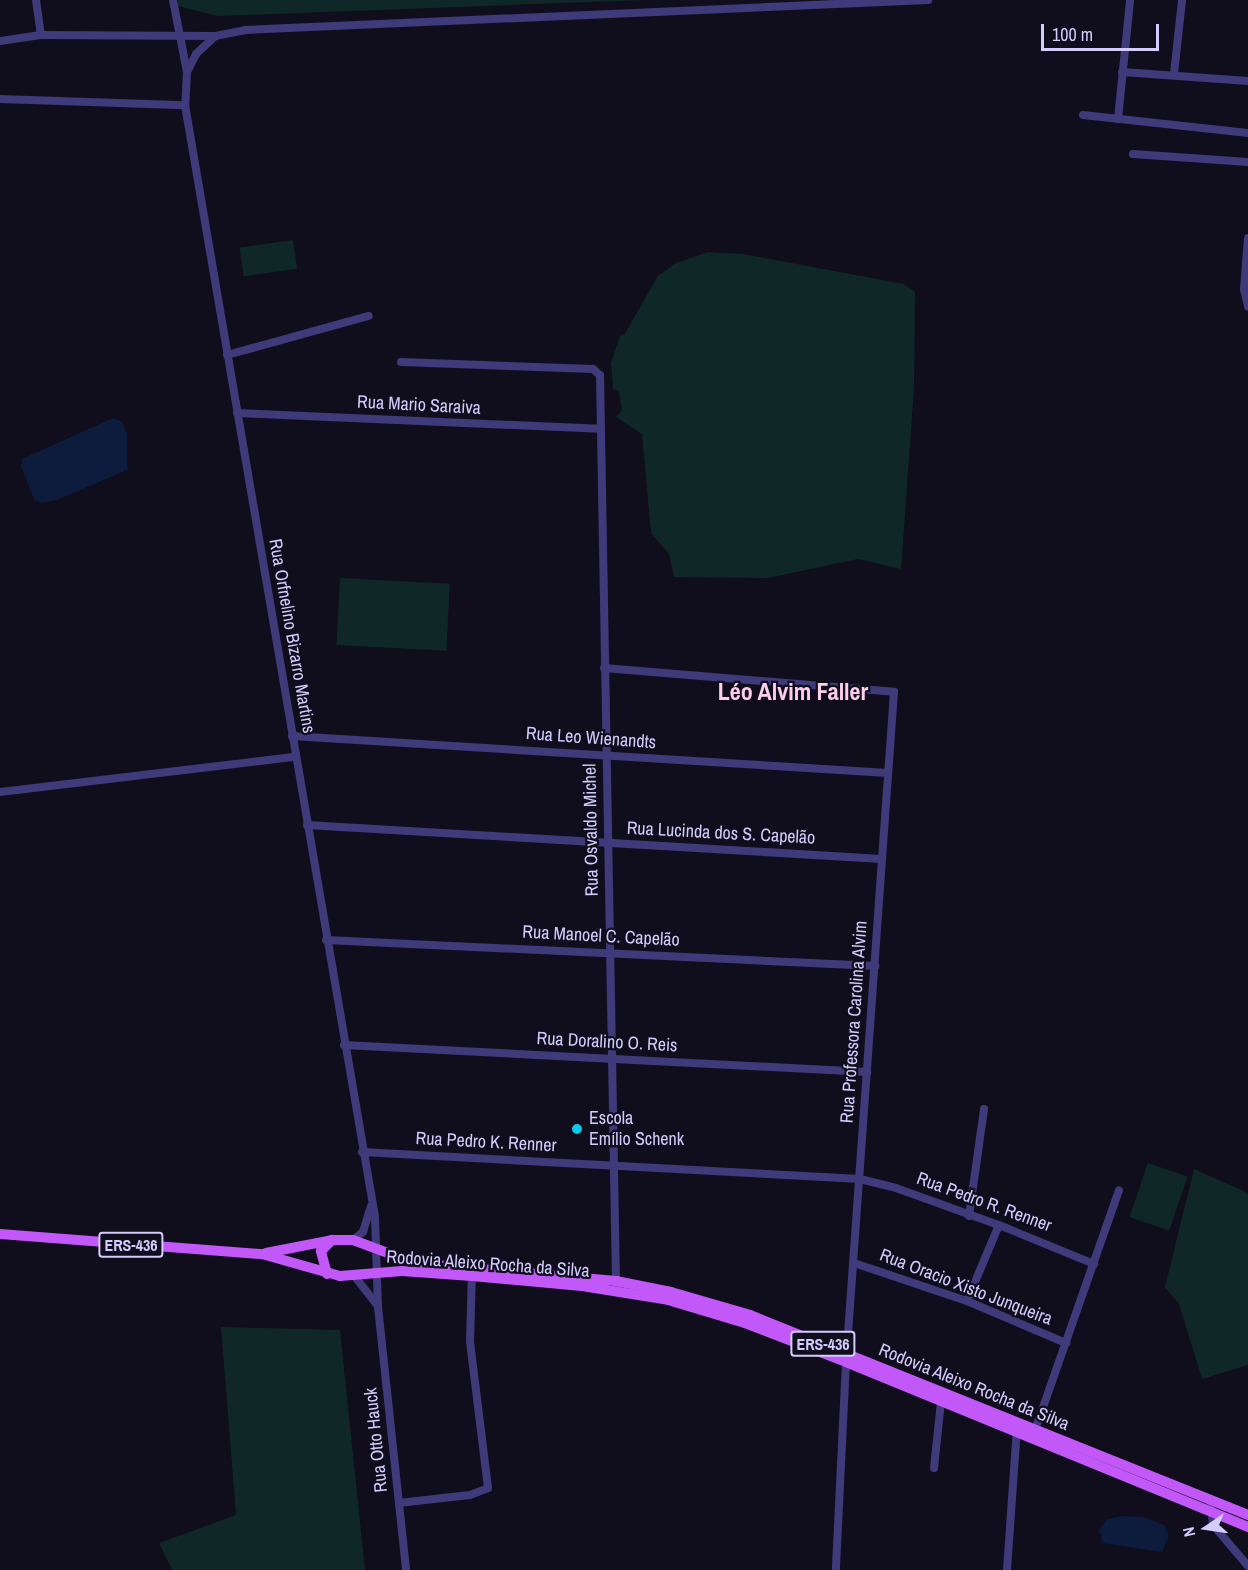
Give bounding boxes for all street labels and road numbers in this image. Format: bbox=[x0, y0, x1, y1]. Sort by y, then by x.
street label: Rua Mario Saraiva bbox=[357, 391, 481, 419]
street label: Rua Orfnelino Bizarro Martins bbox=[264, 537, 320, 735]
street label: Rua Leo Wienandts bbox=[525, 723, 657, 753]
street label: Rua Osvaldo Michel bbox=[579, 763, 603, 897]
street label: Rua Lucinda dos S. Capelão bbox=[626, 817, 816, 849]
street label: Rua Professora Carolina Alvim bbox=[836, 920, 872, 1124]
street label: Rua Manoel C. Capelão bbox=[522, 921, 680, 951]
street label: Rua Doralino O. Reis bbox=[536, 1028, 678, 1056]
street label: Rua Pedro K. Renner bbox=[415, 1128, 557, 1156]
street label: Rua Pedro R. Renner bbox=[914, 1168, 1054, 1236]
road number: ERS-436 bbox=[98, 1232, 164, 1258]
street label: Rua Oracio Xisto Junqueira bbox=[877, 1244, 1055, 1330]
street label: Rodovia Aleixo Rocha da Silva bbox=[385, 1246, 591, 1282]
road number: ERS-436 bbox=[790, 1331, 856, 1357]
street label: Rodovia Aleixo Rocha da Silva bbox=[875, 1339, 1073, 1435]
street label: Rua Otto Hauck bbox=[360, 1387, 392, 1493]

